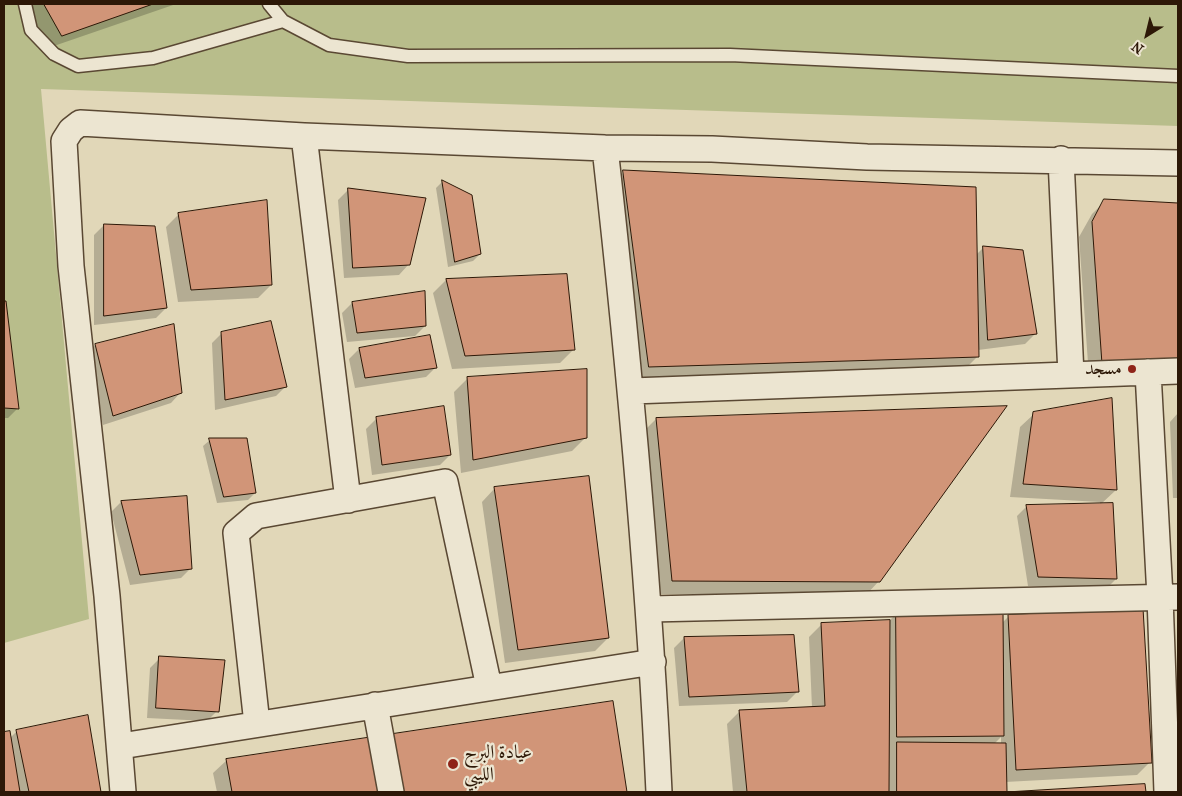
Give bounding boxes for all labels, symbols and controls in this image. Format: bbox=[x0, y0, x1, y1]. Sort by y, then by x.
north arrow bbox=[1122, 10, 1172, 60]
text: N bbox=[1129, 38, 1147, 58]
place label: مسجد bbox=[1085, 358, 1122, 380]
marker: مسجد bbox=[1126, 363, 1138, 375]
place label: عيادة البرج الليبي bbox=[464, 742, 532, 786]
marker: عيادة البرج الليبي bbox=[446, 757, 460, 771]

